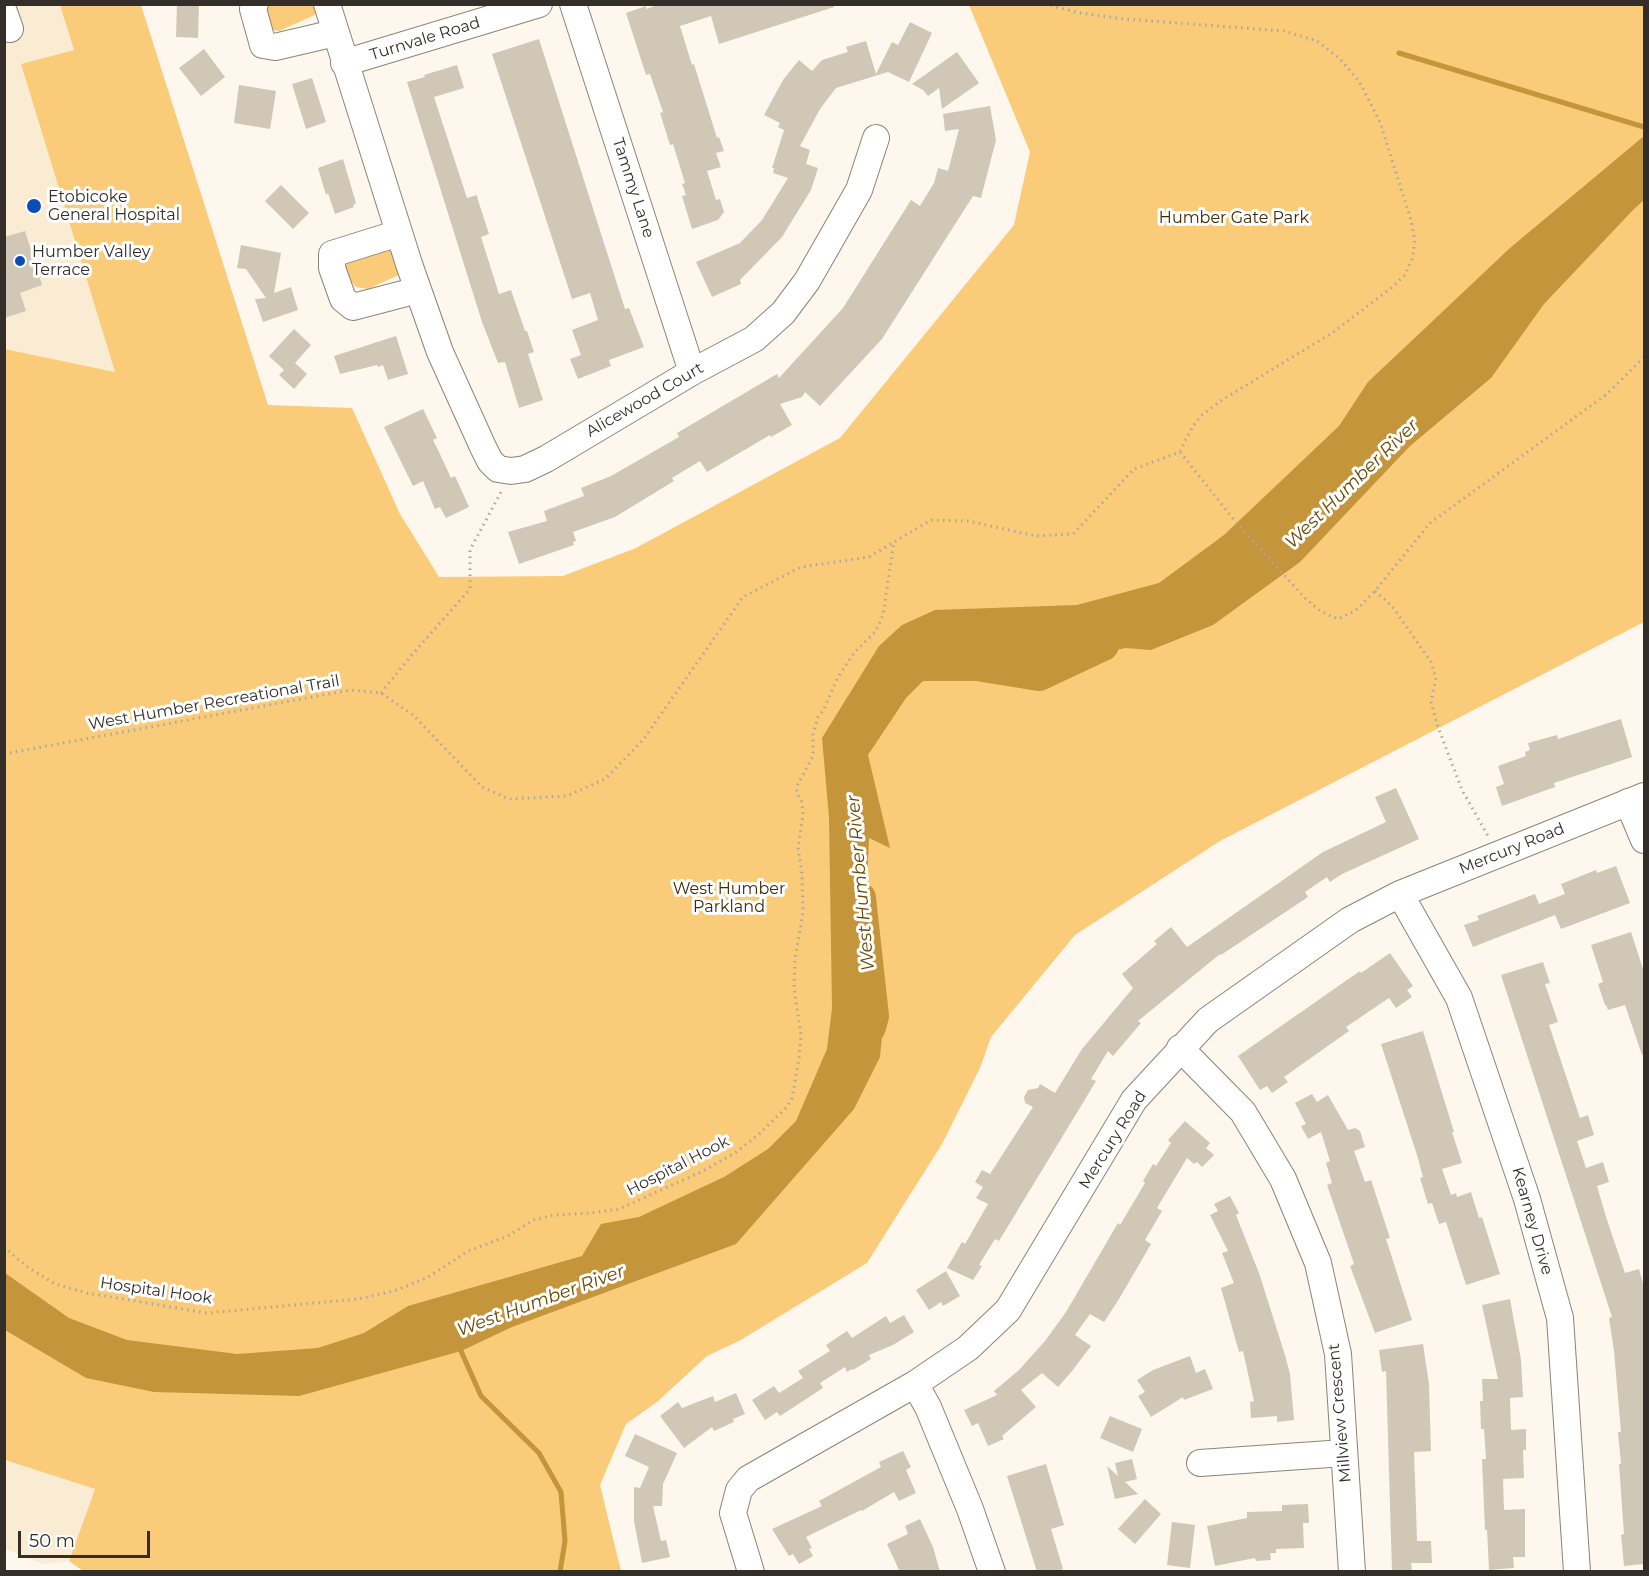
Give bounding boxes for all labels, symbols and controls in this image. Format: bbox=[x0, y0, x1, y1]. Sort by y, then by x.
street label: Turnvale Road bbox=[367, 13, 483, 65]
street label: Tammy Lane bbox=[608, 136, 658, 240]
place label: Etobicoke General Hospital bbox=[48, 187, 180, 225]
marker: Etobicoke General Hospital bbox=[25, 197, 43, 215]
park label: Humber Gate Park bbox=[1159, 208, 1309, 228]
place label: Humber Valley Terrace bbox=[32, 242, 150, 280]
marker: Humber Valley Terrace bbox=[13, 254, 27, 268]
street label: Alicewood Court bbox=[583, 359, 707, 441]
water label: West Humber River bbox=[1281, 415, 1423, 553]
street label: West Humber Recreational Trail bbox=[87, 671, 341, 735]
water label: West Humber River bbox=[843, 794, 879, 972]
street label: Mercury Road bbox=[1457, 819, 1567, 879]
park label: West Humber Parkland bbox=[673, 879, 785, 917]
street label: Mercury Road bbox=[1075, 1087, 1151, 1193]
street label: Hospital Hook bbox=[623, 1132, 733, 1200]
street label: Kearney Drive bbox=[1507, 1165, 1557, 1277]
water label: West Humber River bbox=[454, 1261, 628, 1341]
street label: Hospital Hook bbox=[99, 1274, 213, 1308]
street label: Millview Crescent bbox=[1324, 1343, 1356, 1483]
scale bar bbox=[21, 1519, 153, 1557]
text: 50 m bbox=[29, 1530, 75, 1552]

